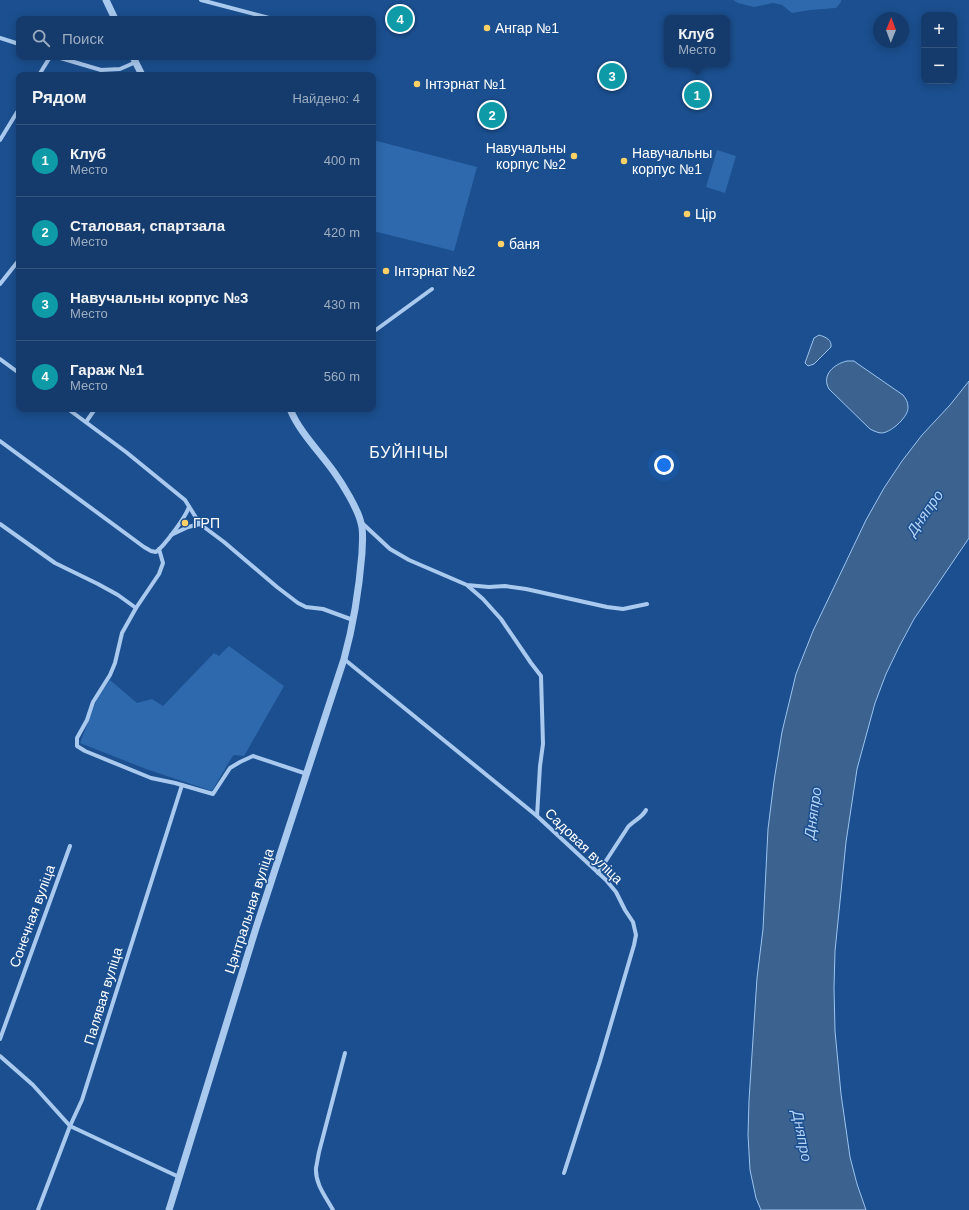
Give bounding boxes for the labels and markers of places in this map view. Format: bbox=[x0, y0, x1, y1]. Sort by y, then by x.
pin: 4 bbox=[387, 4, 413, 34]
place label: Ангар №1 bbox=[495, 20, 559, 36]
marker: Ангар №1 bbox=[482, 23, 492, 33]
pin: 3 bbox=[599, 61, 625, 91]
place label: Інтэрнат №1 bbox=[425, 76, 506, 92]
marker: Інтэрнат №1 bbox=[412, 79, 422, 89]
pin: 1 bbox=[684, 80, 710, 110]
pin: 2 bbox=[479, 100, 505, 130]
place label: Навучальны корпус №2 bbox=[486, 140, 566, 172]
place label: Навучальны корпус №1 bbox=[632, 145, 712, 177]
marker: Навучальны корпус №2 bbox=[569, 151, 579, 161]
marker: Навучальны корпус №1 bbox=[619, 156, 629, 166]
place label: Цір bbox=[695, 206, 716, 222]
marker: Цір bbox=[682, 209, 692, 219]
place label: баня bbox=[509, 236, 540, 252]
marker: баня bbox=[496, 239, 506, 249]
place label: Інтэрнат №2 bbox=[394, 263, 475, 279]
marker: Інтэрнат №2 bbox=[381, 266, 391, 276]
place label: ГРП bbox=[193, 515, 220, 531]
marker: ГРП bbox=[180, 518, 190, 528]

